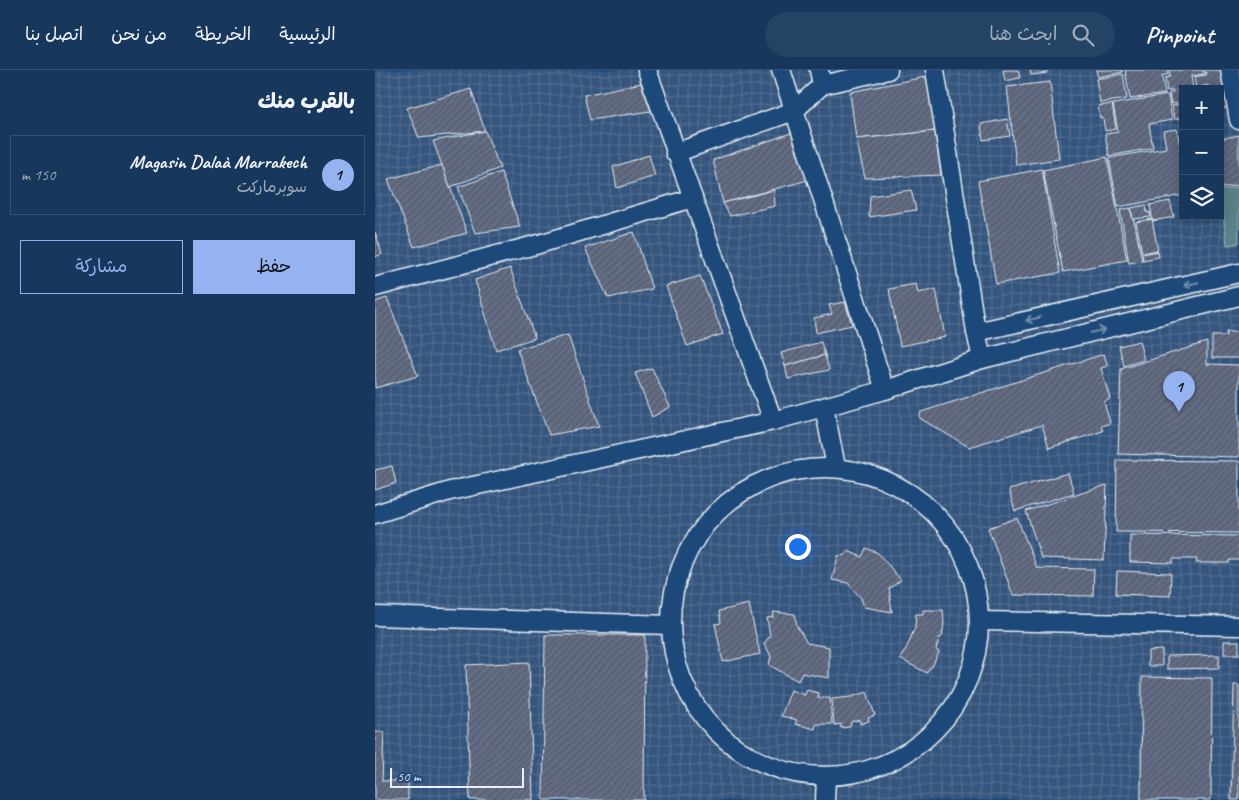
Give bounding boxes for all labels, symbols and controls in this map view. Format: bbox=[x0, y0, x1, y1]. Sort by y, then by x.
search box bbox=[765, 12, 1115, 57]
text: Pinpoint bbox=[1145, 20, 1214, 50]
icon: search bbox=[1069, 21, 1097, 49]
text: ابحث هنا bbox=[989, 22, 1057, 46]
text: اتصل بنا bbox=[25, 23, 83, 45]
text: من نحن bbox=[111, 23, 167, 45]
text: الخريطة bbox=[195, 23, 251, 45]
text: الرئيسية bbox=[279, 23, 336, 45]
map controls bbox=[1179, 85, 1224, 220]
button: + bbox=[1179, 85, 1224, 130]
text: بالقرب منك bbox=[258, 88, 355, 114]
button: − bbox=[1179, 130, 1224, 175]
text: Magasin Dalaà Marrakech bbox=[130, 150, 307, 174]
text: 150 m bbox=[21, 165, 55, 185]
text: 1 bbox=[334, 165, 342, 185]
button: layers bbox=[1179, 175, 1224, 220]
text: سوبرماركت bbox=[237, 177, 307, 197]
button: مشاركة bbox=[20, 240, 183, 294]
button: حفظ bbox=[193, 240, 355, 294]
one-way arrow bbox=[1184, 280, 1200, 289]
one-way arrow bbox=[1025, 315, 1041, 324]
one-way arrow bbox=[1089, 326, 1105, 335]
pin: 1 bbox=[1163, 371, 1195, 412]
your location bbox=[785, 534, 811, 560]
scale bar bbox=[390, 765, 524, 788]
text: 50 m bbox=[397, 768, 421, 785]

